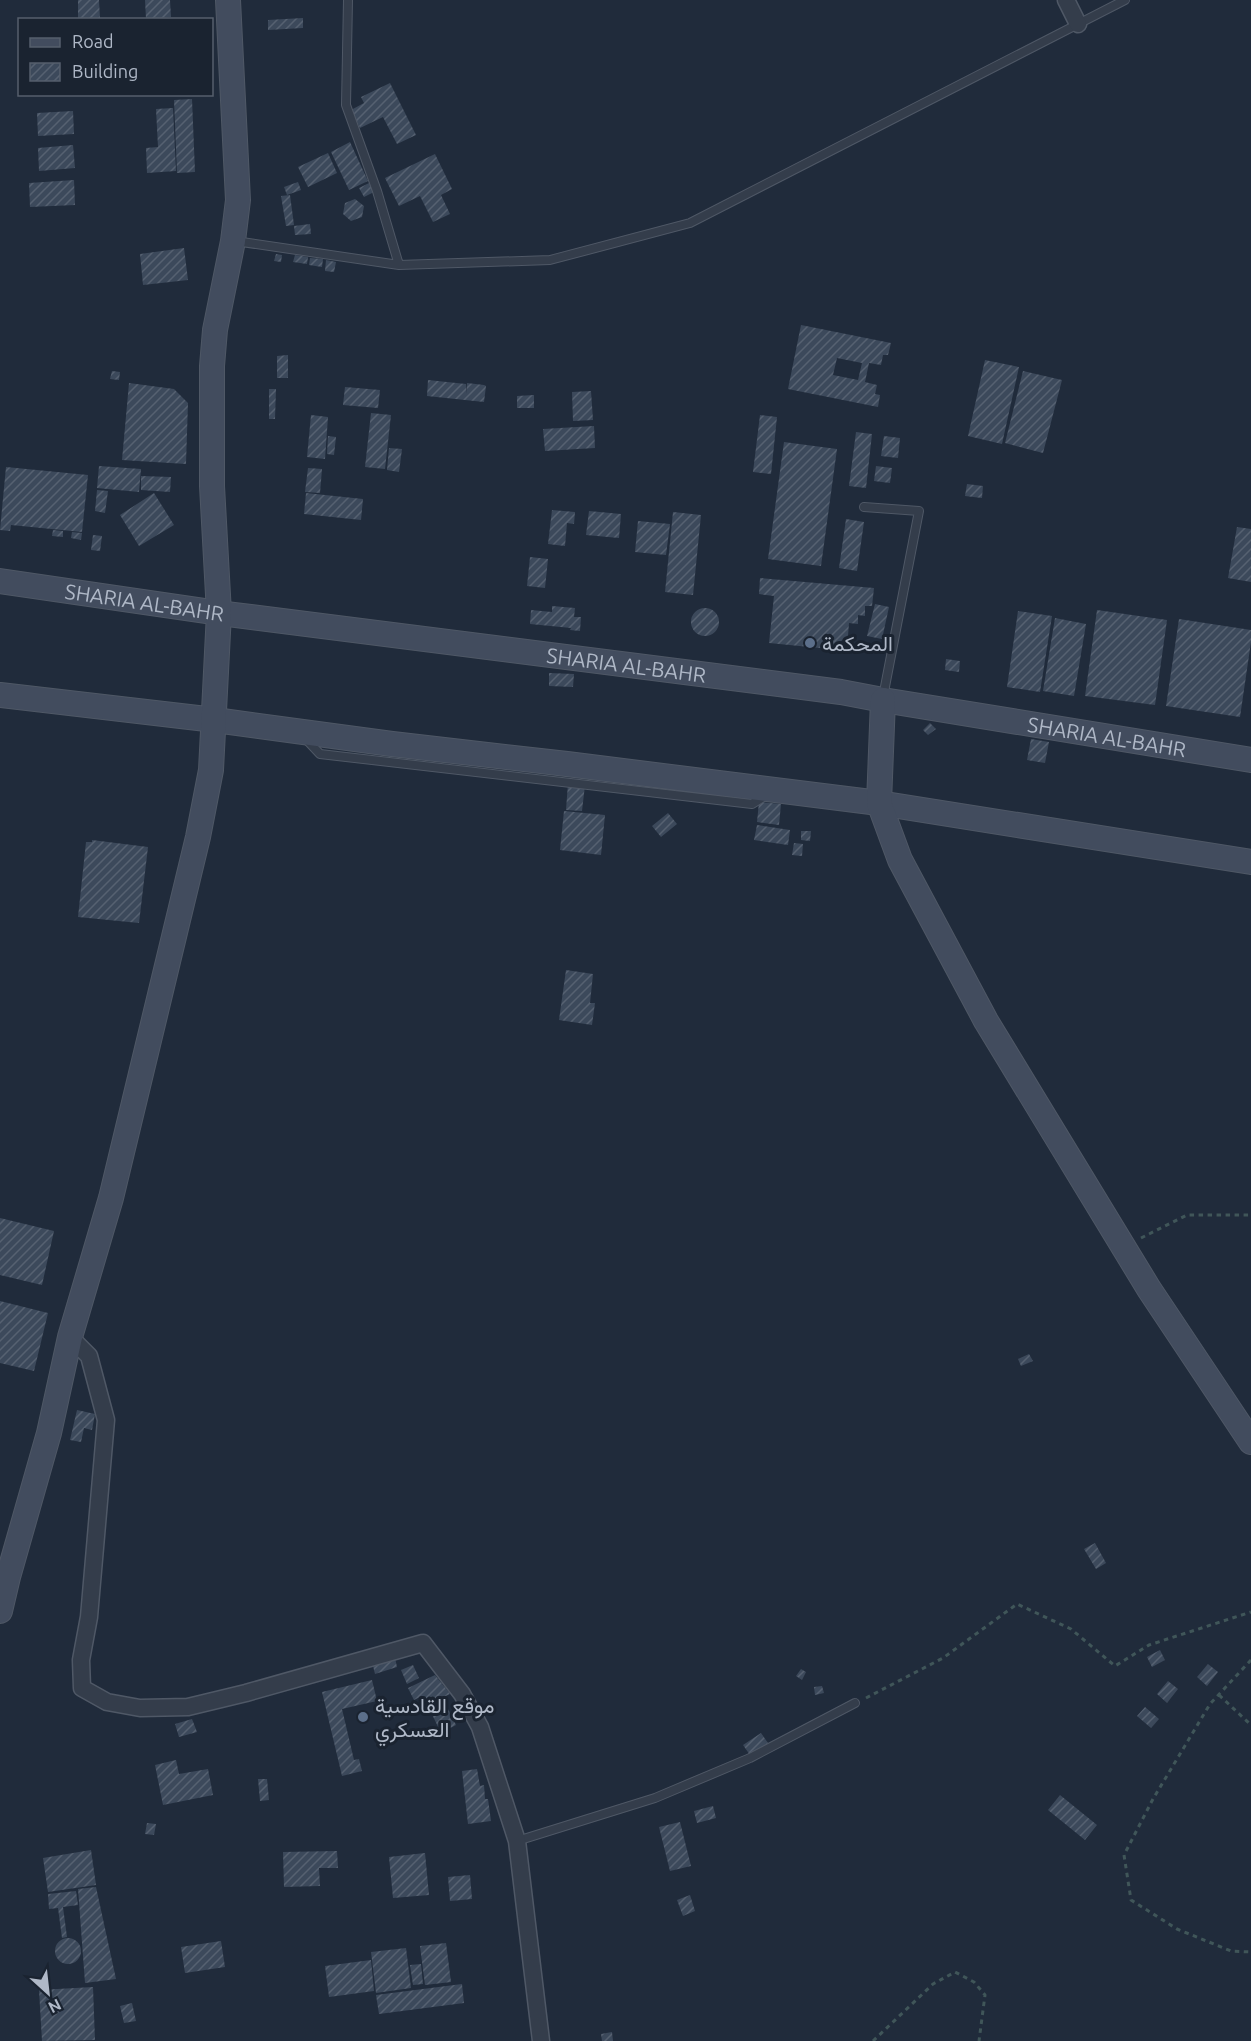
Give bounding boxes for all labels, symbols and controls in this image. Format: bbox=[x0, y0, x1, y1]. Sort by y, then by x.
legend bbox=[18, 18, 213, 96]
text: Road bbox=[72, 31, 114, 51]
text: Building bbox=[72, 61, 138, 81]
street label: SHARIA AL-BAHR bbox=[63, 579, 226, 626]
place label: المحكمة bbox=[822, 631, 893, 655]
marker: المحكمة bbox=[803, 636, 817, 650]
street label: SHARIA AL-BAHR bbox=[545, 643, 707, 687]
street label: SHARIA AL-BAHR bbox=[1026, 712, 1188, 761]
place label: موقع القادسية العسكري bbox=[375, 1693, 495, 1747]
marker: موقع القادسية العسكري bbox=[356, 1710, 370, 1724]
north arrow bbox=[18, 1963, 78, 2023]
text: N bbox=[45, 1996, 64, 2017]

